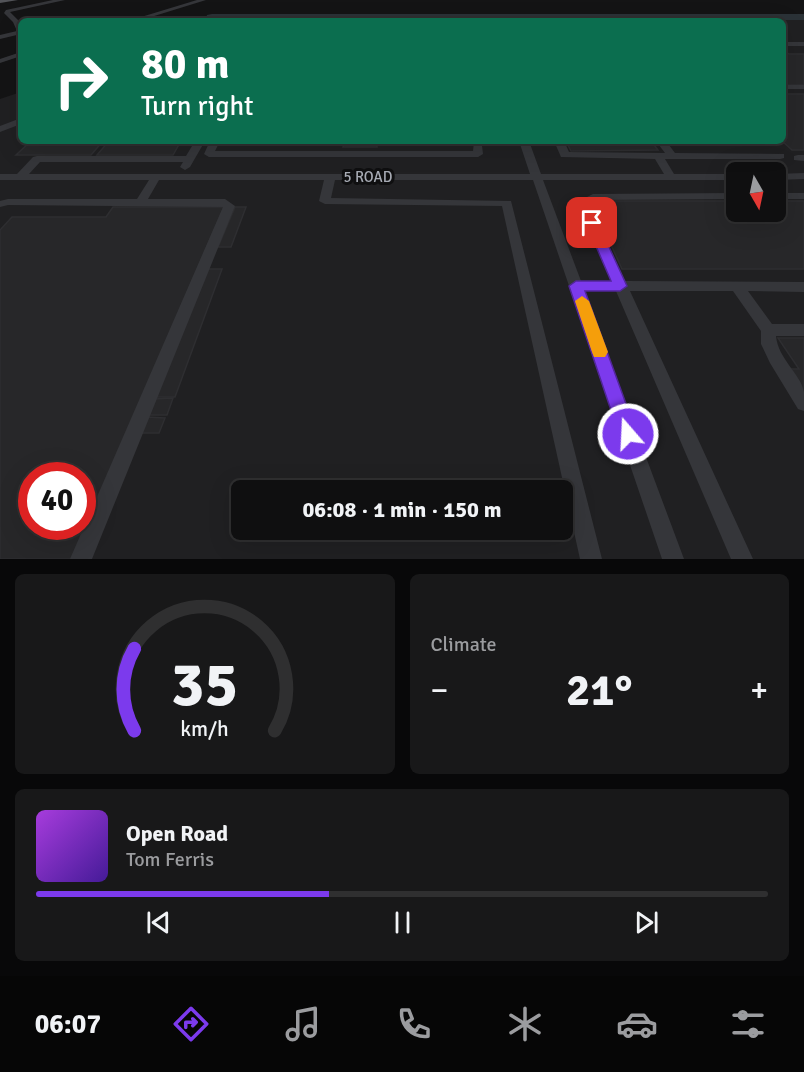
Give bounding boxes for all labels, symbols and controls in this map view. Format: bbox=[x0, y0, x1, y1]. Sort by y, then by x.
text: 80 m bbox=[141, 39, 230, 90]
icon: right bbox=[42, 42, 120, 120]
text: Turn right bbox=[141, 90, 254, 123]
north arrow bbox=[726, 162, 786, 222]
map controls bbox=[726, 162, 786, 222]
street label: 5 ROAD bbox=[344, 168, 392, 186]
pin bbox=[566, 197, 617, 248]
icon: arrive bbox=[575, 206, 608, 239]
position arrow bbox=[596, 402, 660, 466]
speed limit sign: 40 bbox=[18, 462, 96, 540]
text: 06:08 · 1 min · 150 m bbox=[302, 496, 502, 523]
text: Climate bbox=[431, 632, 496, 657]
text: 35 bbox=[171, 646, 238, 723]
text: 21° bbox=[566, 663, 633, 718]
text: − bbox=[431, 670, 448, 711]
text: + bbox=[750, 670, 768, 711]
text: km/h bbox=[180, 716, 229, 742]
text: Open Road bbox=[126, 820, 228, 847]
text: Tom Ferris bbox=[126, 847, 214, 872]
icon: previous bbox=[142, 906, 175, 939]
icon: pause bbox=[386, 906, 419, 939]
icon: next bbox=[630, 906, 663, 939]
icon: directions bbox=[170, 1003, 212, 1045]
icon: music bbox=[282, 1003, 324, 1045]
icon: phone bbox=[393, 1003, 435, 1045]
icon: climate bbox=[504, 1003, 546, 1045]
icon: car bbox=[616, 1003, 658, 1045]
icon: filters bbox=[727, 1003, 769, 1045]
text: 06:07 bbox=[35, 1008, 101, 1041]

